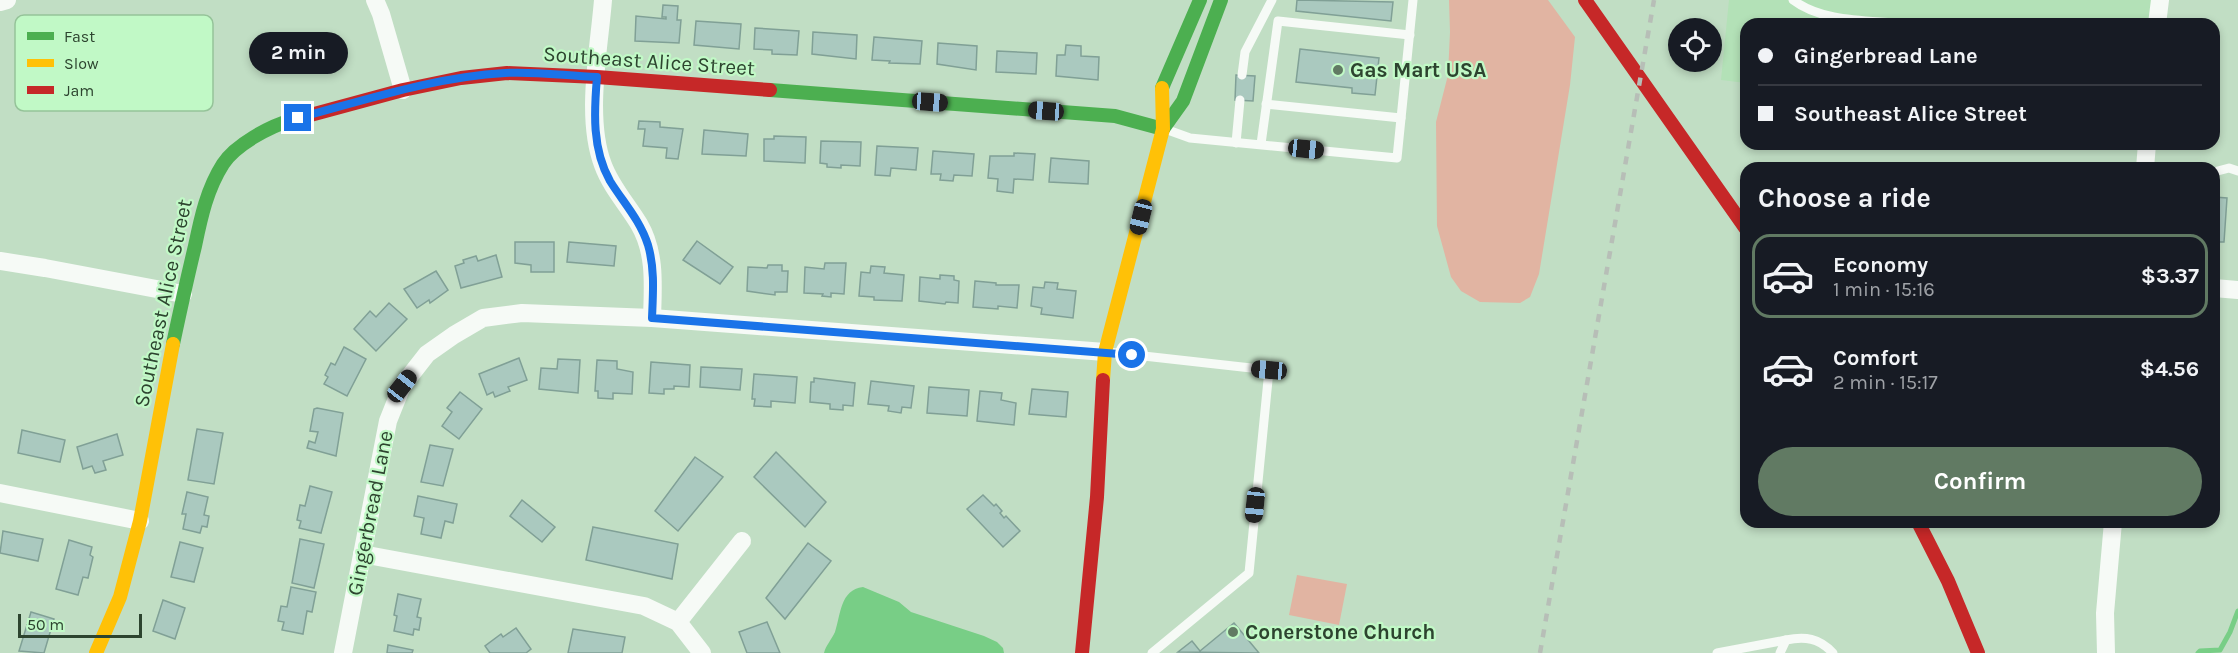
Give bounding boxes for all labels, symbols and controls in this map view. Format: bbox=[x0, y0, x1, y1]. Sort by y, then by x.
legend bbox=[15, 15, 213, 111]
map controls bbox=[1668, 18, 1722, 72]
button: locate bbox=[1668, 18, 1722, 72]
text: Fast bbox=[64, 27, 95, 46]
callout: 2 min bbox=[248, 31, 348, 73]
text: 2 min bbox=[271, 41, 326, 64]
street label: Southeast Alice Street bbox=[542, 42, 756, 80]
text: Gingerbread Lane bbox=[1794, 43, 1978, 69]
text: Slow bbox=[64, 54, 99, 73]
place label: Gas Mart USA bbox=[1350, 58, 1486, 82]
marker: Gas Mart USA bbox=[1331, 63, 1345, 77]
text: Jam bbox=[64, 81, 94, 100]
car bbox=[911, 92, 949, 112]
car bbox=[1027, 101, 1065, 121]
text: Southeast Alice Street bbox=[1794, 101, 2027, 127]
route end bbox=[284, 104, 311, 131]
car bbox=[1287, 138, 1325, 160]
text: Choose a ride bbox=[1758, 182, 1931, 214]
street label: Southeast Alice Street bbox=[129, 197, 197, 409]
car bbox=[1128, 197, 1154, 237]
icon: car bbox=[1761, 249, 1815, 303]
text: Economy bbox=[1833, 252, 1928, 278]
text: $3.37 bbox=[2141, 263, 2199, 289]
text: 1 min · 15:16 bbox=[1833, 278, 1935, 301]
route start bbox=[1118, 341, 1145, 368]
icon: car bbox=[1761, 342, 1815, 396]
text: Comfort bbox=[1833, 345, 1918, 371]
text: $4.56 bbox=[2140, 356, 2199, 382]
car bbox=[1250, 359, 1288, 381]
car bbox=[384, 366, 420, 406]
text: 2 min · 15:17 bbox=[1833, 371, 1938, 394]
street label: Gingerbread Lane bbox=[342, 429, 398, 597]
button: Confirm bbox=[1758, 447, 2202, 516]
car bbox=[1244, 486, 1266, 524]
scale bar bbox=[18, 611, 142, 638]
text: 50 m bbox=[27, 615, 64, 634]
place label: Conerstone Church bbox=[1245, 620, 1435, 644]
marker: Conerstone Church bbox=[1226, 625, 1240, 639]

